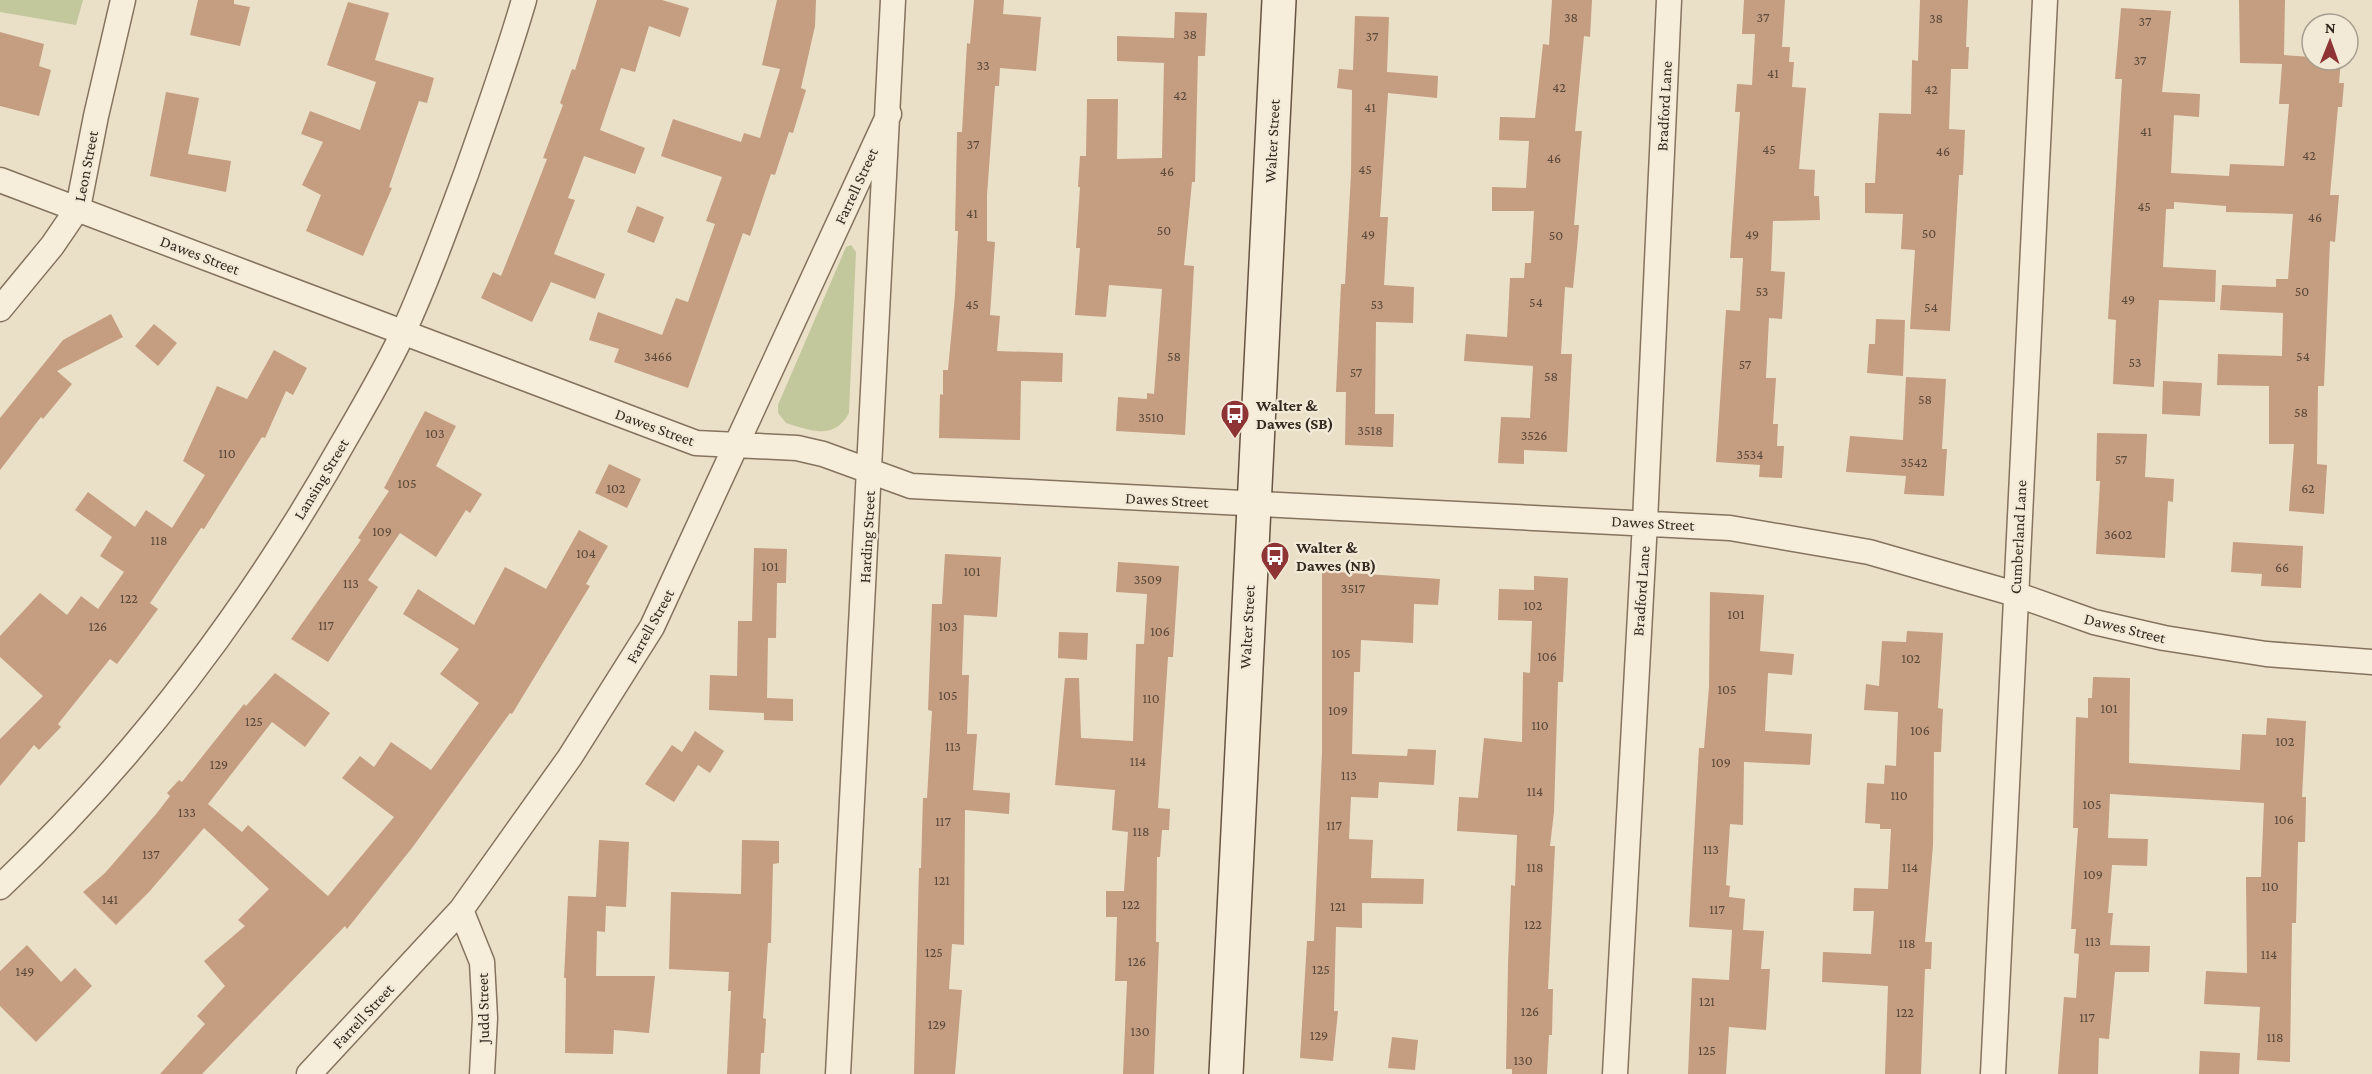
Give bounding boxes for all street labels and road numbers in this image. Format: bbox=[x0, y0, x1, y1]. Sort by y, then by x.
street label: Bradford Lane bbox=[1653, 60, 1675, 152]
street label: Walter Street bbox=[1261, 98, 1283, 183]
street label: Leon Street bbox=[71, 128, 101, 203]
street label: Farrell Street bbox=[831, 145, 881, 227]
street label: Dawes Street bbox=[158, 232, 243, 278]
street label: Dawes Street bbox=[613, 405, 698, 449]
street label: Lansing Street bbox=[290, 435, 353, 523]
street label: Cumberland Lane bbox=[2007, 480, 2029, 594]
street label: Dawes Street bbox=[1125, 489, 1210, 511]
street label: Harding Street bbox=[856, 490, 879, 584]
street label: Dawes Street bbox=[1611, 512, 1696, 534]
street label: Bradford Lane bbox=[1629, 545, 1653, 637]
street label: Walter Street bbox=[1236, 584, 1258, 669]
street label: Farrell Street bbox=[623, 585, 678, 666]
street label: Dawes Street bbox=[2082, 610, 2168, 647]
street label: Judd Street bbox=[474, 972, 493, 1045]
street label: Farrell Street bbox=[329, 980, 398, 1052]

